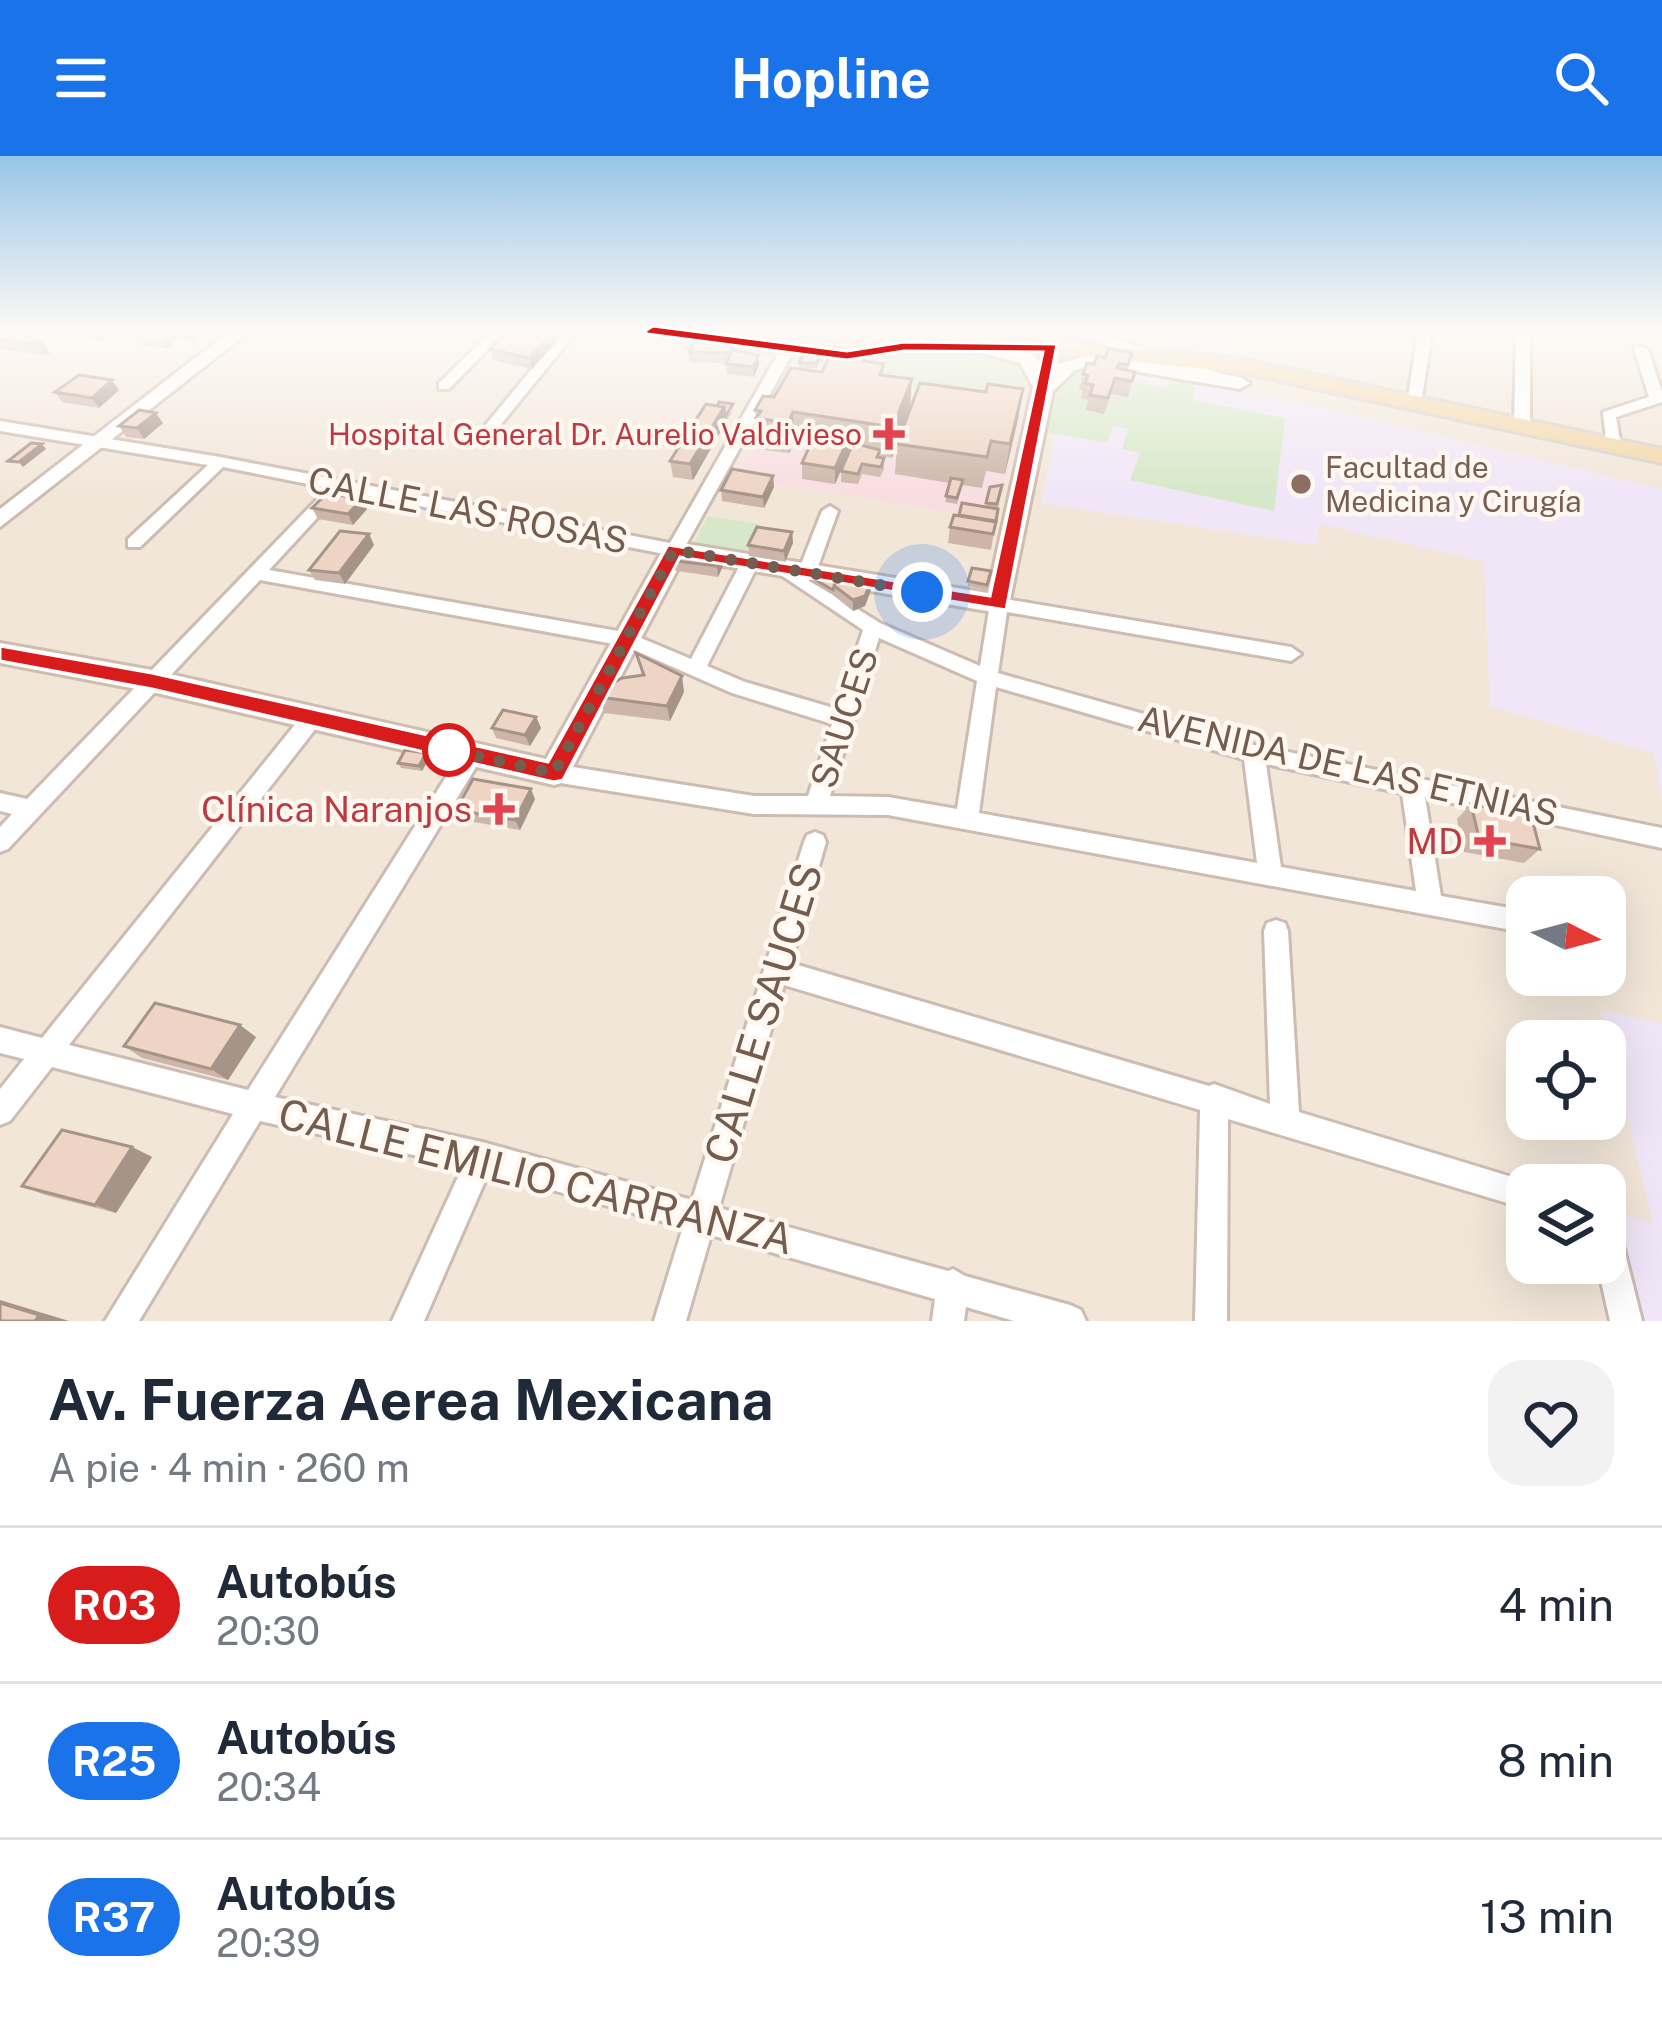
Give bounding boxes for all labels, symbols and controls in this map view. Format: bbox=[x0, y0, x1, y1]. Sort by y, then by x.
icon: menu bbox=[48, 45, 114, 111]
icon: search bbox=[1548, 45, 1614, 111]
text: Hopline bbox=[731, 47, 931, 110]
place label: Hospital General Dr. Aurelio Valdivieso bbox=[328, 416, 862, 452]
marker: Hospital General Dr. Aurelio Valdivieso bbox=[873, 418, 905, 450]
place label: Facultad de Medicina y Cirugía bbox=[1325, 449, 1582, 519]
street label: CALLE LAS ROSAS bbox=[305, 458, 631, 562]
marker: Facultad de Medicina y Cirugía bbox=[1288, 471, 1314, 497]
your location bbox=[892, 562, 952, 622]
street label: SAUCES bbox=[802, 643, 886, 793]
street label: AVENIDA DE LAS ETNIAS bbox=[1134, 697, 1562, 835]
unlabelled marker bbox=[424, 725, 474, 775]
place label: Clínica Naranjos bbox=[201, 788, 472, 830]
marker: Clínica Naranjos bbox=[483, 793, 515, 825]
place label: MD bbox=[1406, 820, 1463, 862]
marker: MD bbox=[1474, 825, 1506, 857]
street label: CALLE SAUCES bbox=[694, 857, 832, 1169]
north arrow bbox=[1506, 876, 1626, 996]
map controls bbox=[1506, 876, 1626, 1284]
button: locate bbox=[1506, 1020, 1626, 1140]
street label: CALLE EMILIO CARRANZA bbox=[273, 1088, 799, 1264]
button: layers bbox=[1506, 1164, 1626, 1284]
button: heart bbox=[1488, 1360, 1614, 1486]
text: Av. Fuerza Aerea Mexicana bbox=[48, 1366, 774, 1433]
text: A pie · 4 min · 260 m bbox=[48, 1445, 410, 1491]
text: Autobús bbox=[216, 1555, 397, 1608]
text: 4 min bbox=[1498, 1578, 1614, 1631]
text: R03 bbox=[72, 1580, 156, 1629]
text: 20:30 bbox=[216, 1608, 320, 1654]
text: Autobús bbox=[216, 1711, 397, 1764]
text: 8 min bbox=[1498, 1734, 1614, 1787]
text: R25 bbox=[72, 1736, 156, 1785]
text: 20:34 bbox=[216, 1764, 321, 1810]
text: Autobús bbox=[216, 1867, 397, 1920]
text: 13 min bbox=[1480, 1890, 1614, 1943]
text: R37 bbox=[73, 1892, 155, 1941]
text: 20:39 bbox=[216, 1920, 321, 1966]

